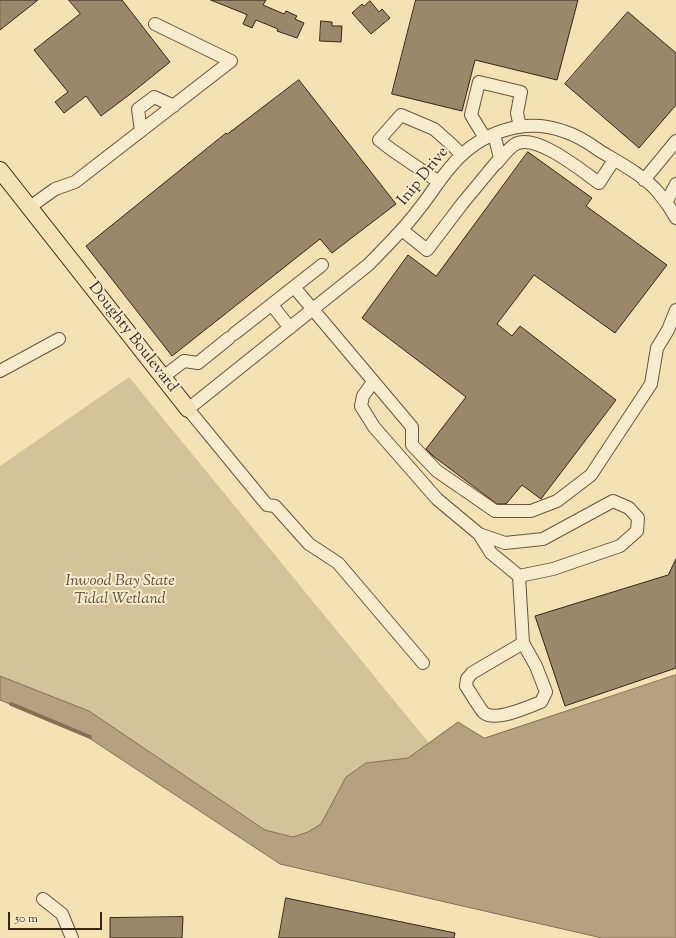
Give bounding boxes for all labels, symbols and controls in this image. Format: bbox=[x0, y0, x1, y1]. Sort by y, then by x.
street label: Inip Drive bbox=[395, 144, 453, 210]
street label: Doughty Boulevard bbox=[83, 279, 181, 397]
park label: Inwood Bay State Tidal Wetland bbox=[65, 572, 175, 610]
scale bar bbox=[10, 904, 104, 930]
text: 50 m bbox=[15, 910, 38, 928]

